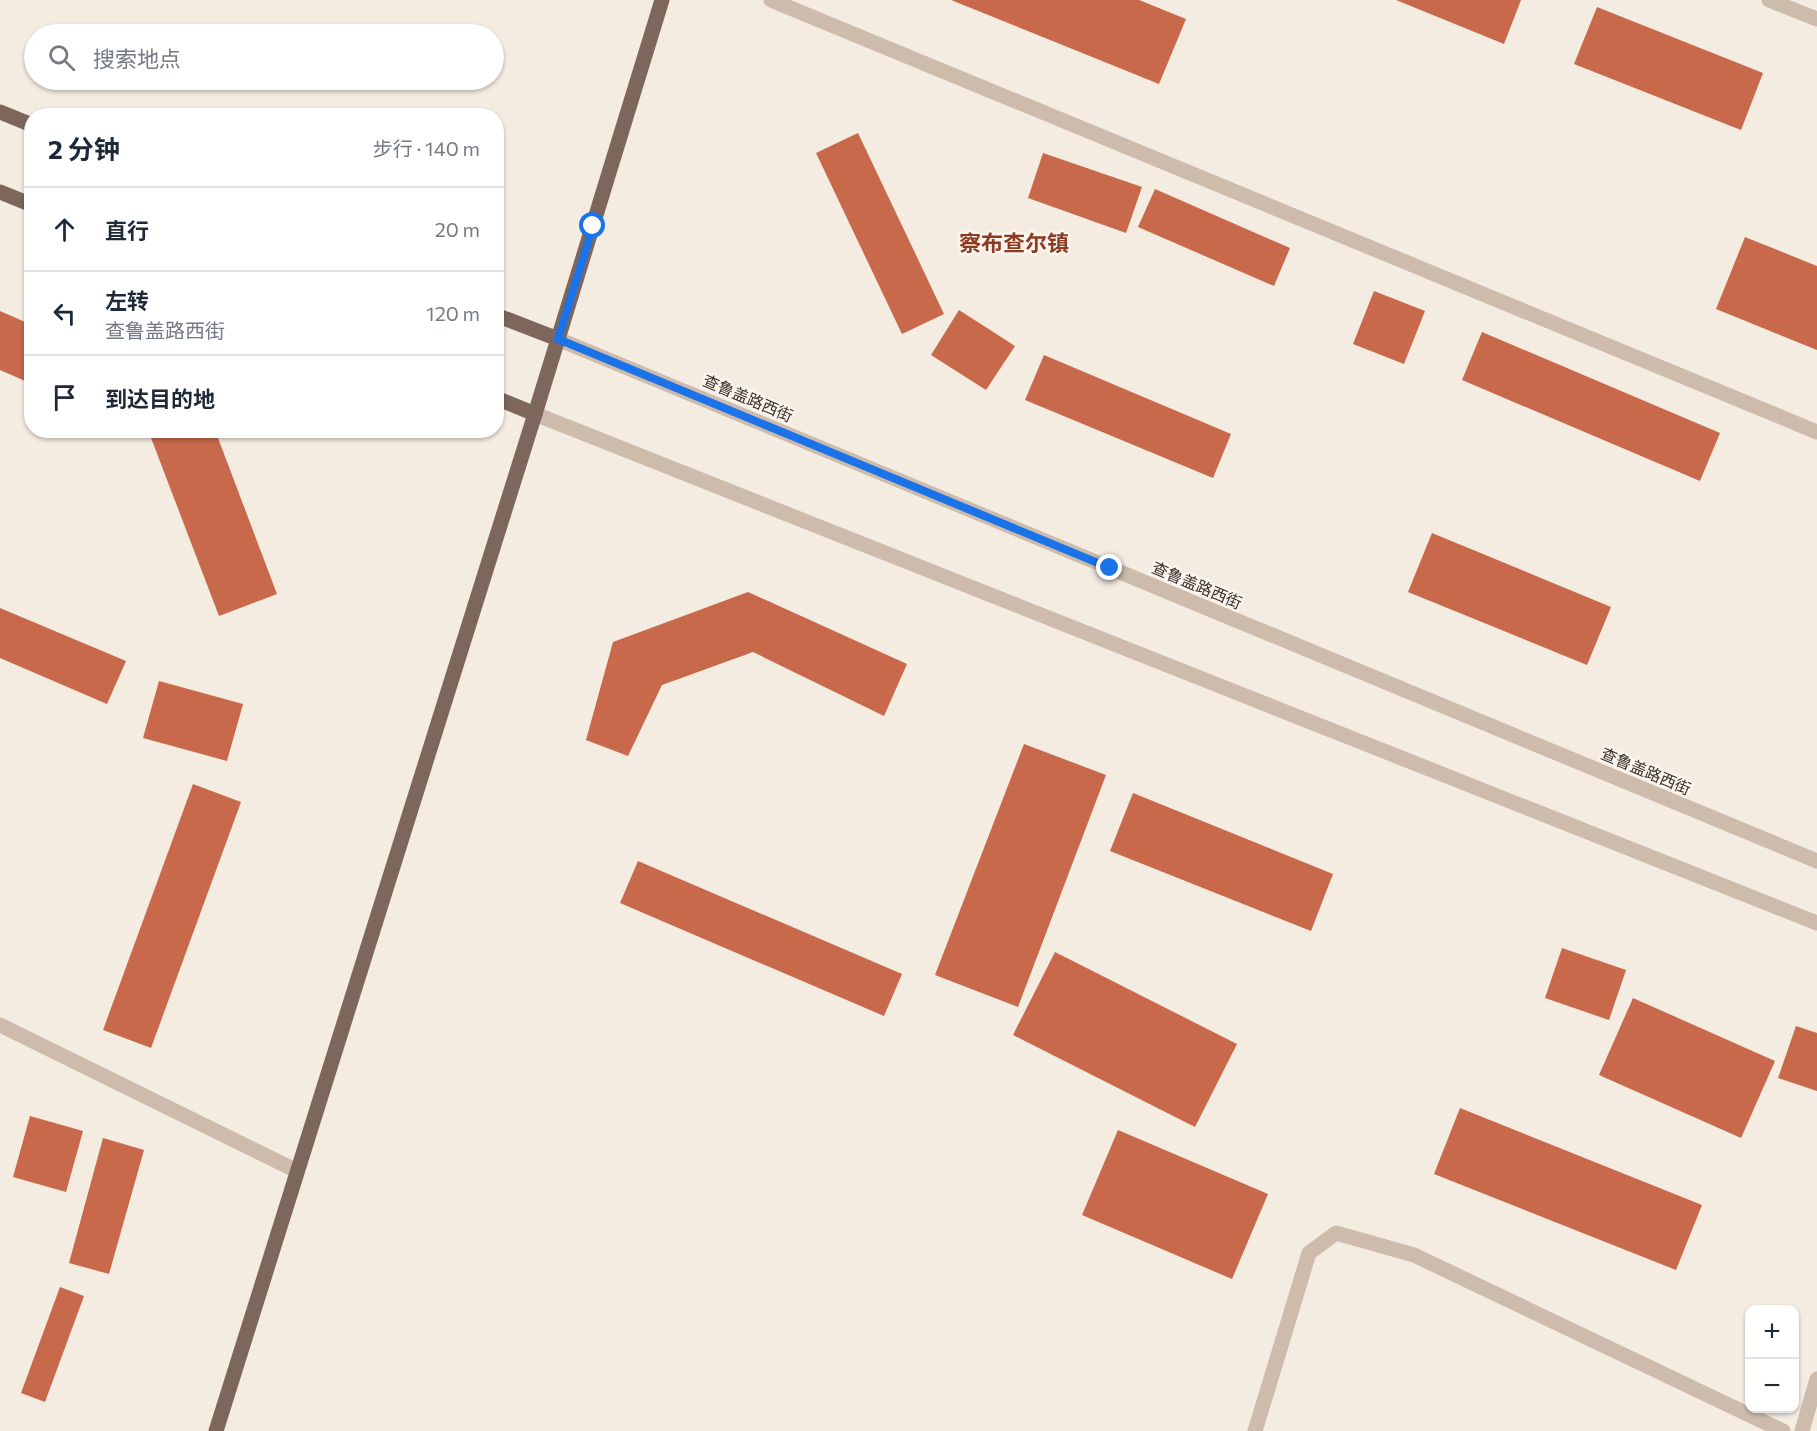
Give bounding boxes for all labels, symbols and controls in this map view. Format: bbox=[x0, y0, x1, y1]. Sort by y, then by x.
search box bbox=[24, 24, 504, 90]
icon: search bbox=[45, 41, 78, 74]
text: 搜索地点 bbox=[93, 45, 181, 72]
text: 2 分钟 bbox=[48, 133, 120, 164]
text: 步行 · 140 m bbox=[373, 136, 480, 160]
route start bbox=[579, 212, 605, 238]
icon: ahead bbox=[48, 213, 81, 246]
text: 直行 bbox=[105, 217, 149, 244]
text: 20 m bbox=[435, 217, 480, 241]
district label: 察布查尔镇 bbox=[959, 229, 1069, 256]
text: 左转 bbox=[105, 287, 149, 314]
icon: left bbox=[48, 297, 81, 330]
text: 120 m bbox=[426, 301, 480, 325]
text: 查鲁盖路西街 bbox=[105, 318, 225, 342]
street label: 查鲁盖路西街 bbox=[700, 370, 796, 425]
icon: arrive bbox=[48, 381, 81, 414]
text: 到达目的地 bbox=[105, 385, 215, 412]
route end bbox=[1096, 554, 1122, 580]
street label: 查鲁盖路西街 bbox=[1149, 557, 1245, 612]
street label: 查鲁盖路西街 bbox=[1598, 743, 1694, 798]
map controls bbox=[1745, 1305, 1799, 1413]
button: + bbox=[1745, 1305, 1799, 1359]
button: − bbox=[1745, 1359, 1799, 1413]

